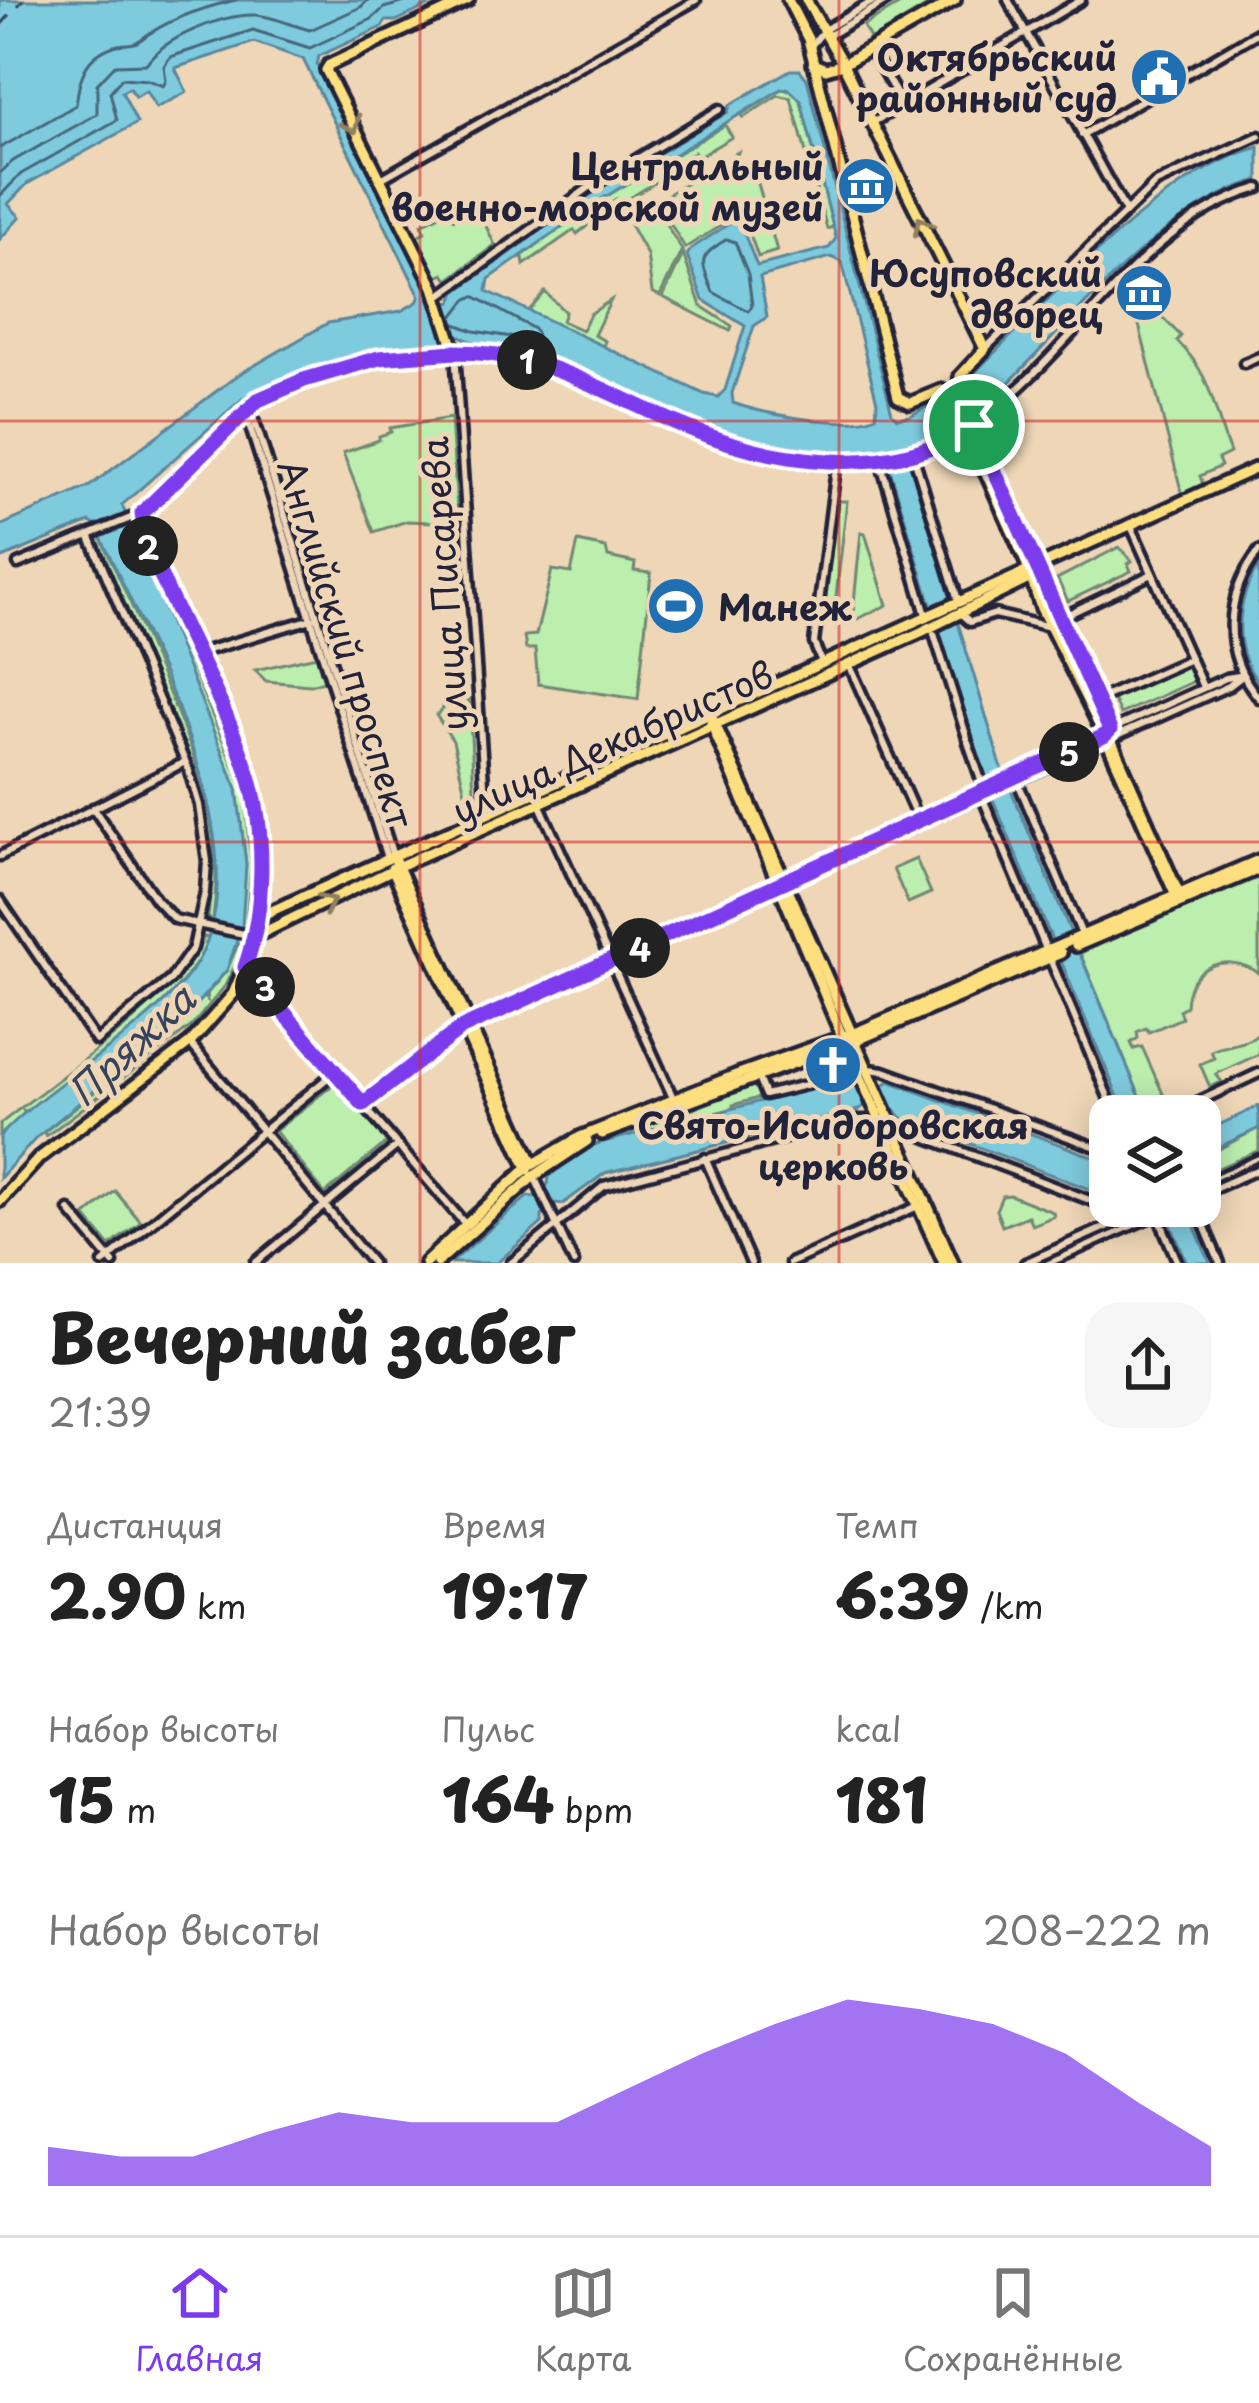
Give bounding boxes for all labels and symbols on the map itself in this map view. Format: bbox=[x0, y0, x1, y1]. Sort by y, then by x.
place label: Октябрьский районный суд bbox=[856, 29, 1117, 124]
public building icon: Октябрьский районный суд bbox=[1128, 46, 1190, 108]
one-way arrow bbox=[338, 113, 361, 135]
place label: Центральный военно-морской музей bbox=[391, 138, 824, 233]
museum icon: Центральный военно-морской музей bbox=[835, 155, 897, 217]
one-way arrow bbox=[913, 215, 936, 237]
place label: Юсуповский дворец bbox=[869, 245, 1103, 340]
museum icon: Юсуповский дворец bbox=[1113, 262, 1175, 324]
pin: 1 bbox=[497, 330, 557, 390]
pin bbox=[923, 374, 1025, 476]
street label: улица Писарева bbox=[406, 435, 480, 733]
street label: Английский проспект bbox=[265, 452, 429, 834]
pin: 2 bbox=[118, 516, 178, 576]
sports icon: Манеж bbox=[645, 575, 707, 637]
place label: Манеж bbox=[718, 579, 853, 633]
street label: улица Декабристов bbox=[443, 646, 781, 836]
pin: 5 bbox=[1039, 722, 1099, 782]
one-way arrow bbox=[315, 894, 336, 917]
pin: 4 bbox=[610, 918, 670, 978]
pin: 3 bbox=[235, 957, 295, 1017]
water label: Пряжка bbox=[53, 968, 208, 1119]
church icon: Свято-Исидоровская церковь bbox=[802, 1034, 864, 1096]
place label: Свято-Исидоровская церковь bbox=[637, 1097, 1029, 1192]

